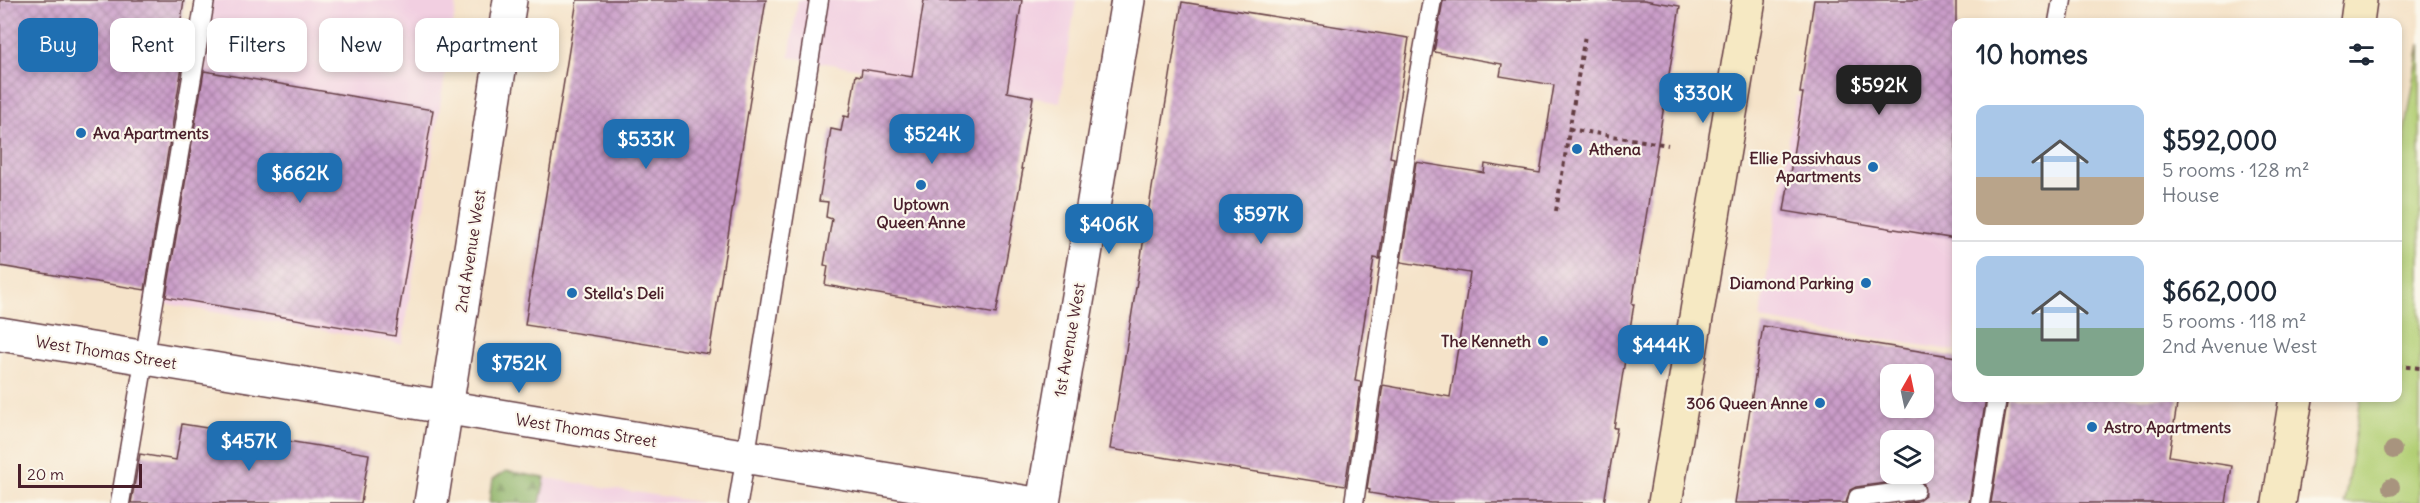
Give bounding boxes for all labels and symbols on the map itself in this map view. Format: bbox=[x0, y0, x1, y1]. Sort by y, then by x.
pin: $592K bbox=[1837, 65, 1921, 116]
pin: $330K bbox=[1661, 73, 1745, 124]
pin: $524K bbox=[890, 114, 974, 165]
pin: $533K bbox=[604, 119, 688, 170]
place label: Ava Apartments bbox=[93, 123, 209, 144]
marker: Ava Apartments bbox=[74, 126, 88, 140]
place label: Athena bbox=[1589, 139, 1641, 159]
marker: Athena bbox=[1570, 142, 1584, 156]
place label: Ellie Passivhaus Apartments bbox=[1749, 148, 1861, 187]
pin: $662K bbox=[258, 153, 342, 204]
marker: Ellie Passivhaus Apartments bbox=[1866, 160, 1880, 174]
marker: Uptown Queen Anne bbox=[914, 178, 928, 192]
street label: 2nd Avenue West bbox=[450, 188, 490, 314]
place label: Uptown Queen Anne bbox=[876, 194, 966, 232]
pin: $597K bbox=[1219, 194, 1303, 245]
pin: $406K bbox=[1067, 204, 1151, 255]
place label: Diamond Parking bbox=[1730, 273, 1854, 294]
marker: Diamond Parking bbox=[1859, 276, 1873, 290]
street label: 1st Avenue West bbox=[1049, 281, 1089, 399]
place label: Stella's Deli bbox=[584, 283, 664, 303]
marker: Stella's Deli bbox=[565, 286, 579, 300]
pin: $444K bbox=[1619, 325, 1703, 376]
street label: West Thomas Street bbox=[34, 331, 179, 373]
place label: The Kenneth bbox=[1441, 331, 1531, 351]
marker: The Kenneth bbox=[1536, 334, 1550, 348]
pin: $752K bbox=[477, 343, 561, 394]
north arrow bbox=[1880, 364, 1934, 418]
place label: 306 Queen Anne bbox=[1686, 393, 1808, 413]
marker: 306 Queen Anne bbox=[1813, 396, 1827, 410]
street label: West Thomas Street bbox=[514, 409, 659, 451]
place label: Astro Apartments bbox=[2104, 417, 2231, 438]
marker: Astro Apartments bbox=[2085, 420, 2099, 434]
pin: $457K bbox=[207, 421, 291, 472]
scale bar bbox=[18, 461, 142, 488]

